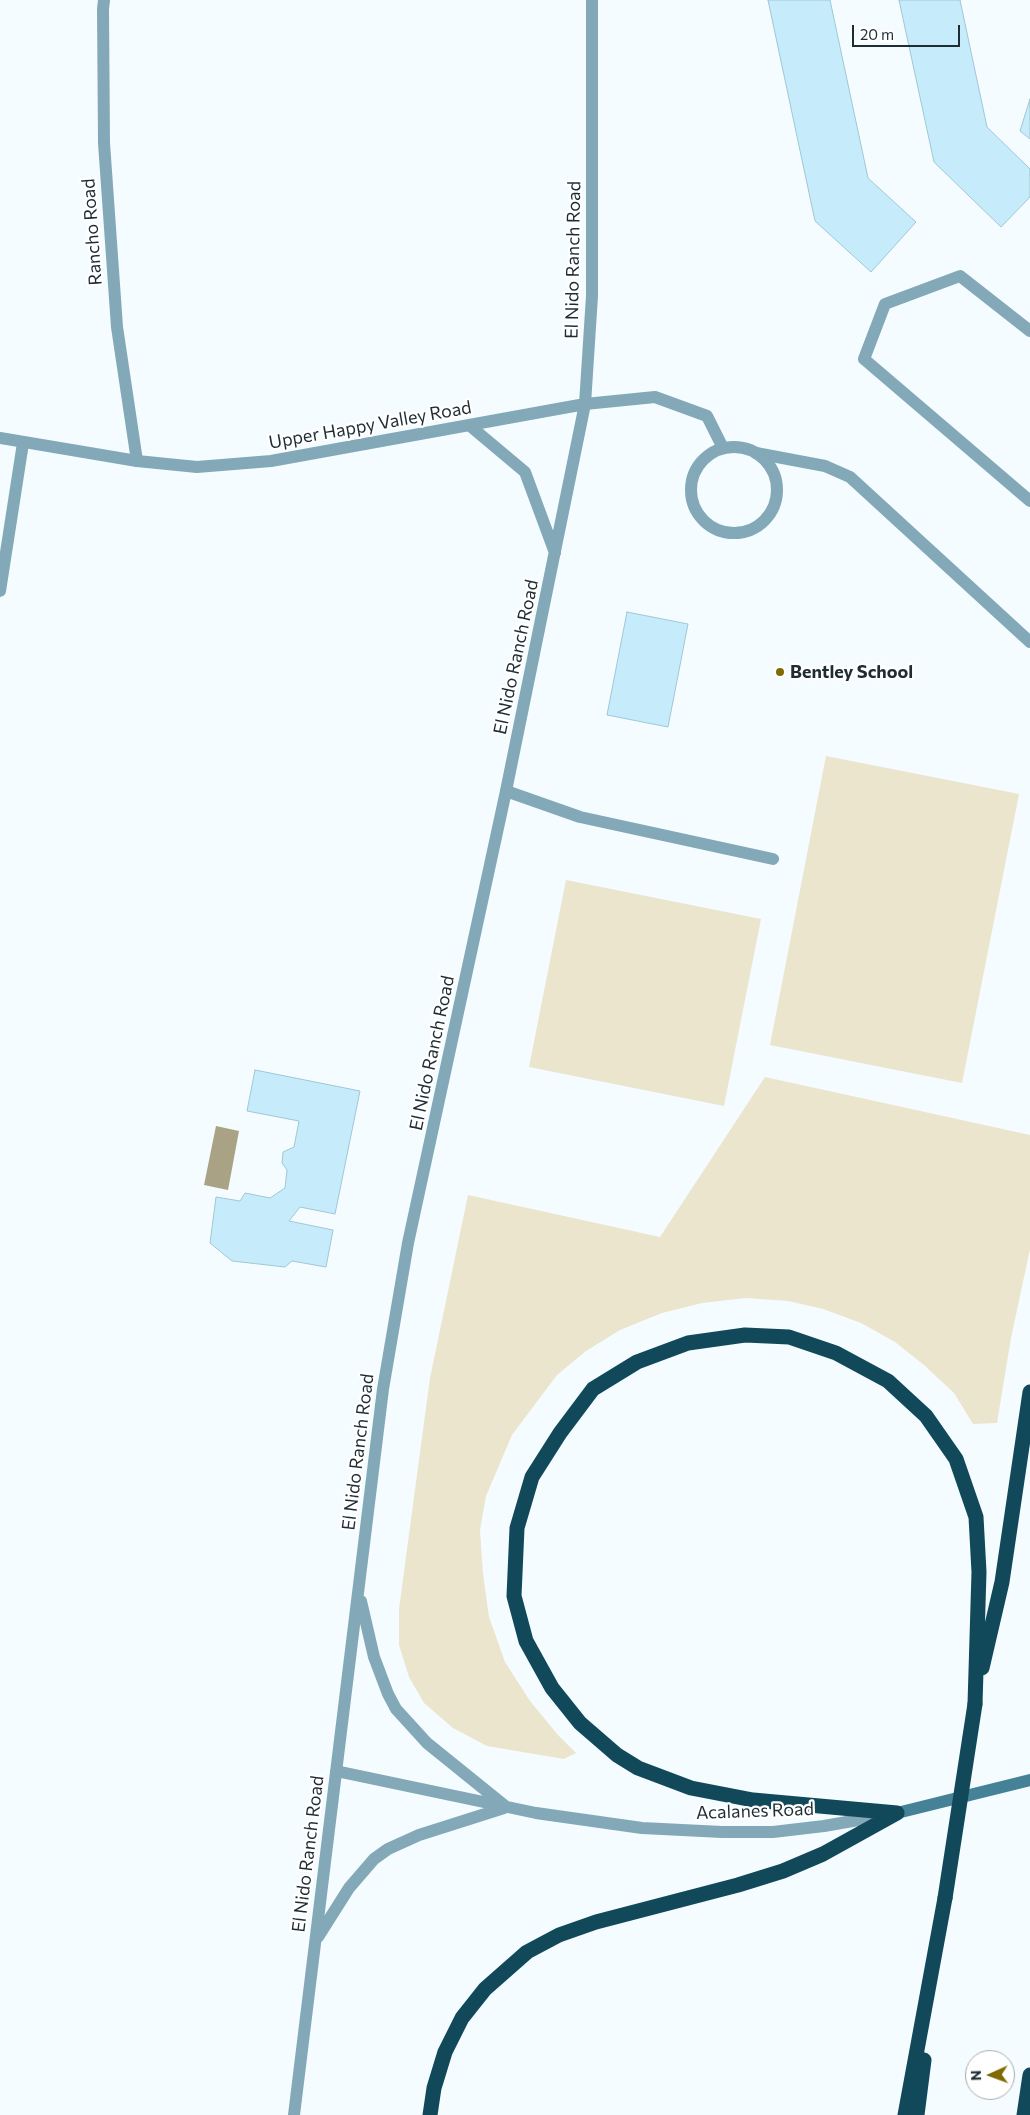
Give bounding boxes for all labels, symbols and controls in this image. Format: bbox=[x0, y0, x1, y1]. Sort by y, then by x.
scale bar bbox=[855, 15, 962, 47]
text: 20 m bbox=[860, 25, 894, 43]
street label: Rancho Road bbox=[77, 178, 107, 286]
street label: El Nido Ranch Road bbox=[561, 181, 585, 339]
street label: Upper Happy Valley Road bbox=[267, 397, 473, 453]
street label: El Nido Ranch Road bbox=[489, 578, 543, 736]
place label: Bentley School bbox=[790, 661, 913, 683]
marker: Bentley School bbox=[774, 666, 786, 678]
street label: El Nido Ranch Road bbox=[405, 974, 459, 1132]
street label: El Nido Ranch Road bbox=[338, 1372, 378, 1532]
street label: El Nido Ranch Road bbox=[288, 1774, 328, 1934]
street label: Acalanes Road bbox=[696, 1798, 814, 1824]
north arrow bbox=[965, 2050, 1015, 2100]
text: N bbox=[967, 2070, 984, 2081]

